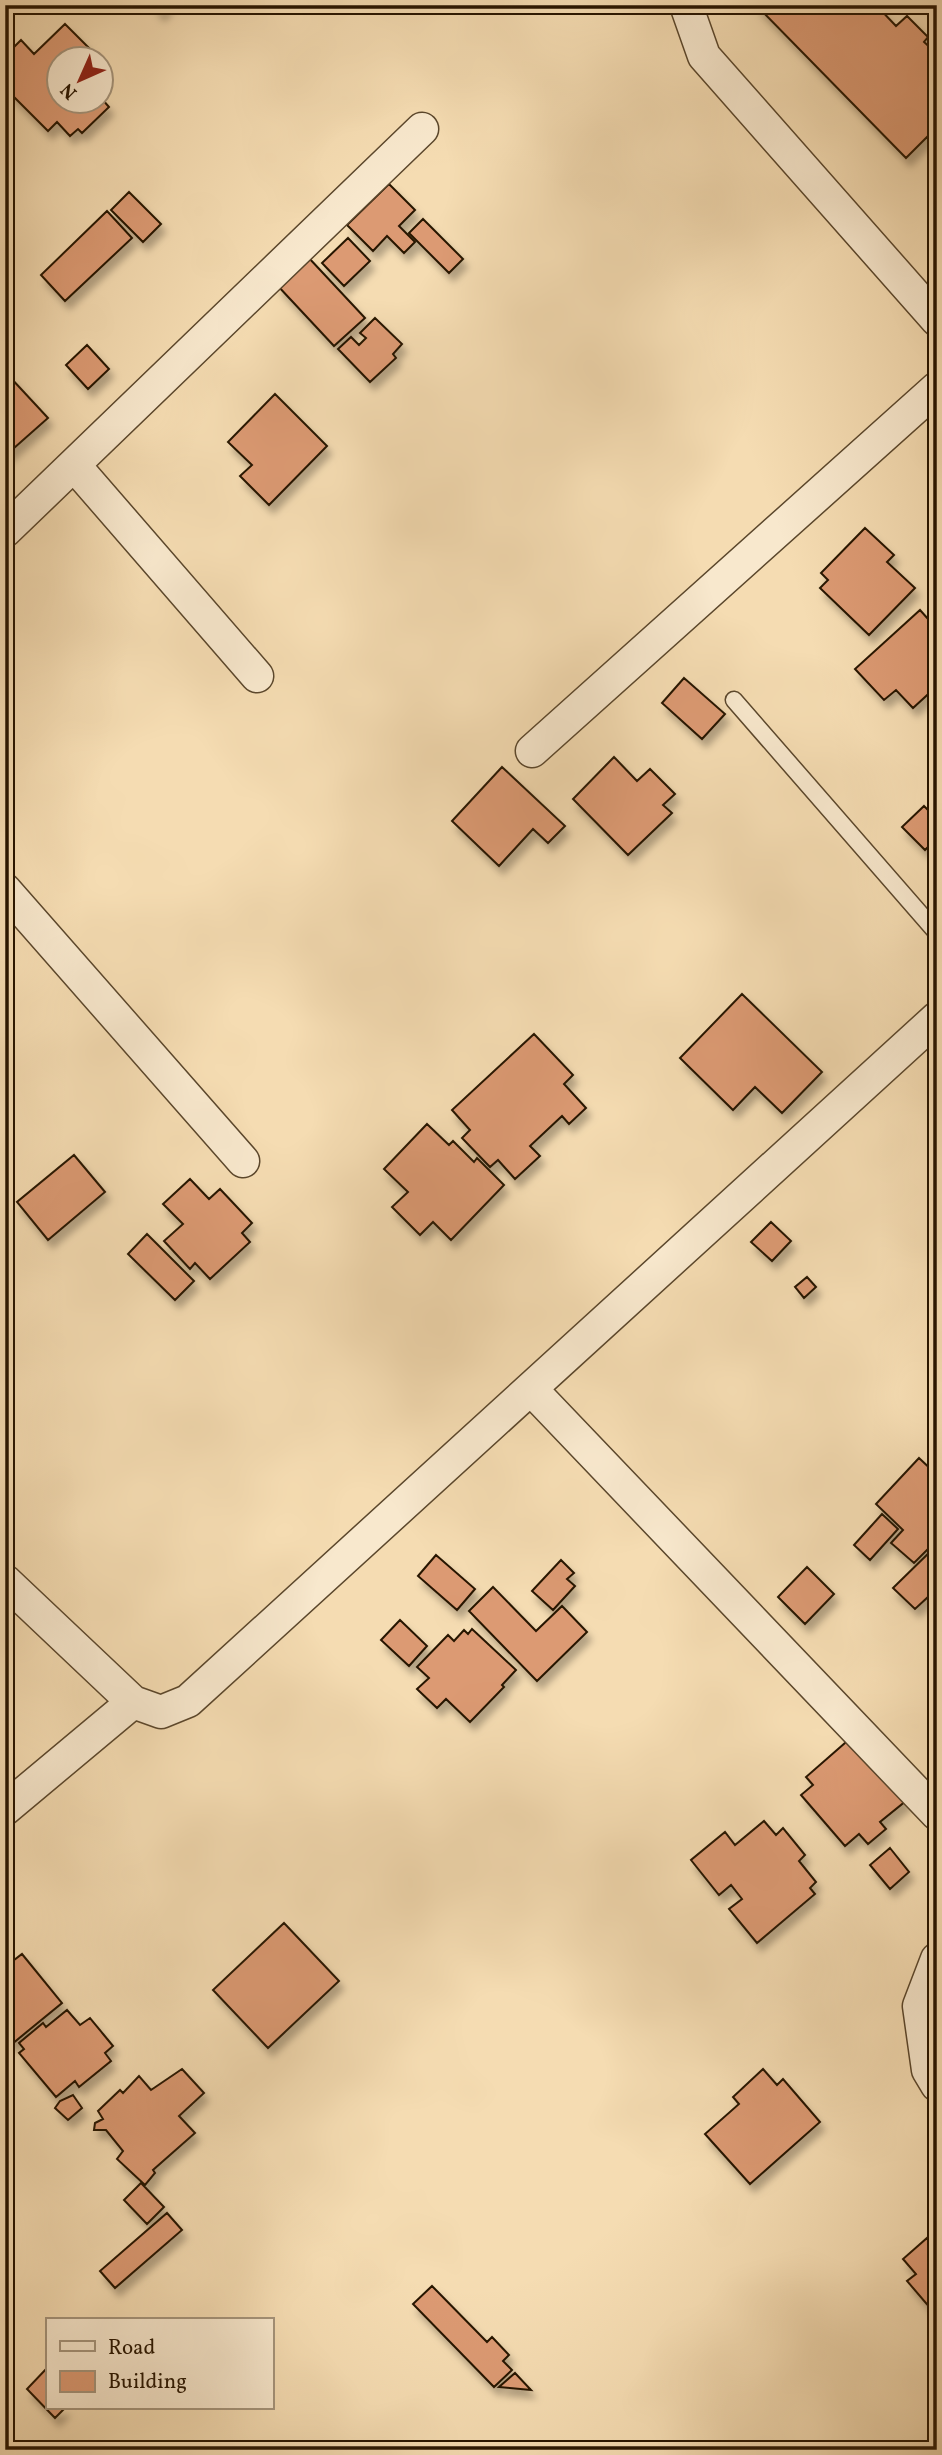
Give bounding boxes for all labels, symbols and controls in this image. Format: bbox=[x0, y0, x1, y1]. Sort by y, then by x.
north arrow bbox=[46, 46, 116, 116]
text: N bbox=[55, 76, 83, 105]
legend bbox=[46, 2318, 273, 2410]
text: Road bbox=[108, 2334, 155, 2363]
text: Building bbox=[108, 2368, 187, 2397]

